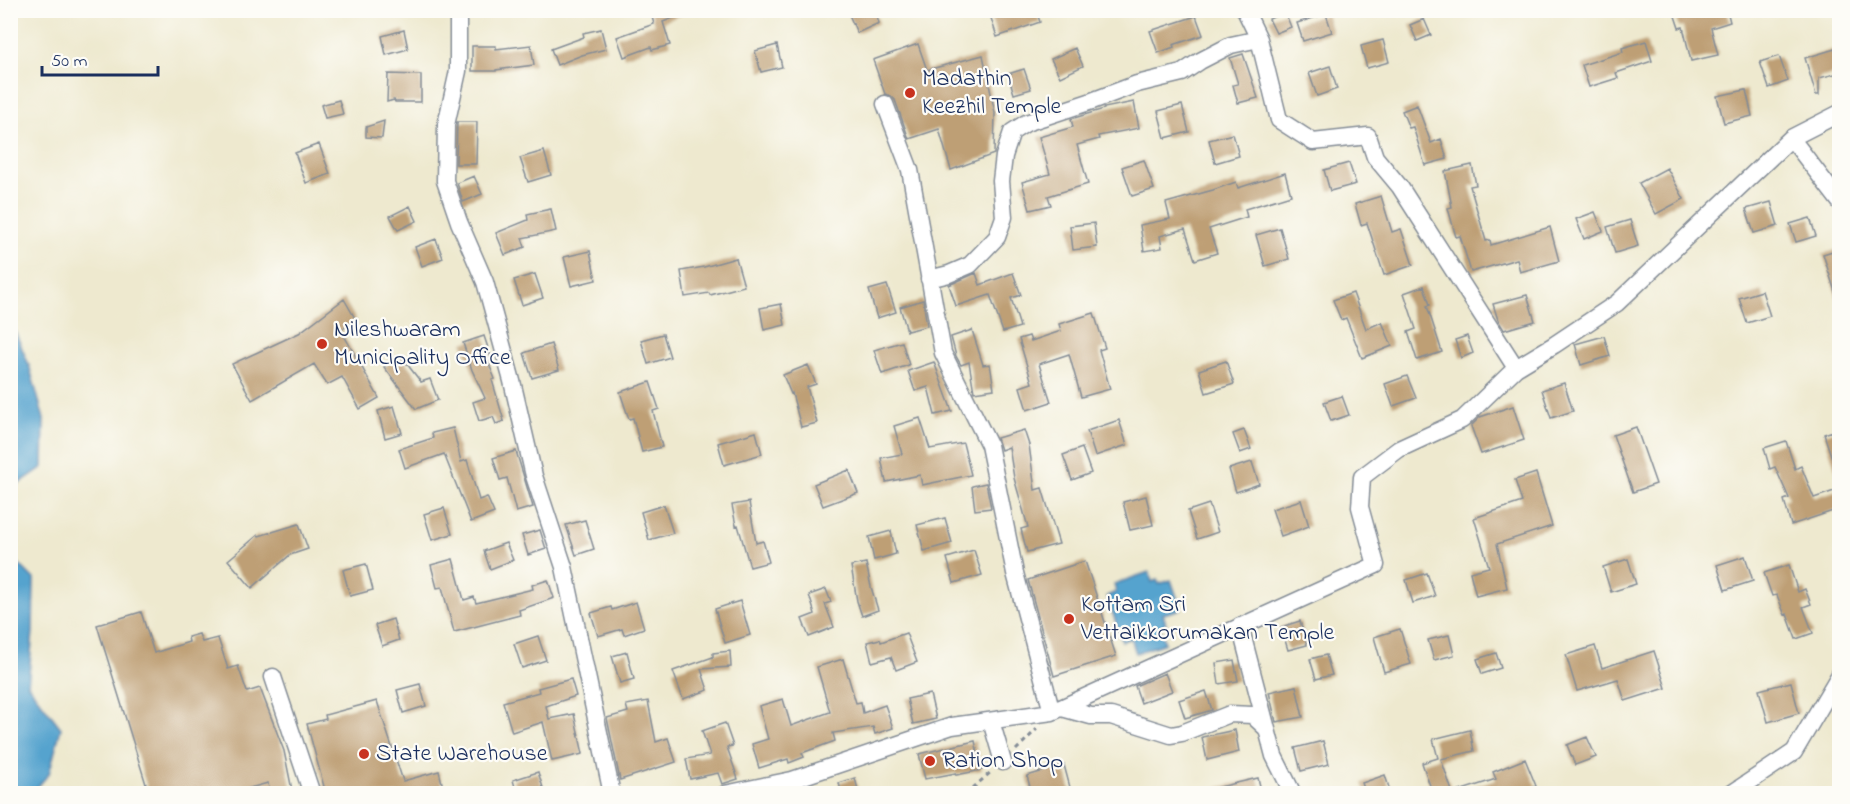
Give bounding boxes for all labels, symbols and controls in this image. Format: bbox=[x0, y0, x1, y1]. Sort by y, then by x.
scale bar bbox=[42, 39, 158, 77]
text: 50 m bbox=[51, 49, 88, 75]
place label: Madathin Keezhil Temple bbox=[922, 62, 1061, 125]
marker: Madathin Keezhil Temple bbox=[903, 86, 917, 100]
place label: Nileshwaram Municipality Office bbox=[334, 313, 511, 377]
marker: Nileshwaram Municipality Office bbox=[315, 337, 329, 351]
place label: Kottam Sri Vettaikkorumakan Temple bbox=[1080, 588, 1334, 651]
marker: Kottam Sri Vettaikkorumakan Temple bbox=[1062, 612, 1076, 626]
place label: State Warehouse bbox=[376, 737, 548, 772]
place label: Ration Shop bbox=[942, 744, 1063, 779]
marker: State Warehouse bbox=[357, 747, 371, 761]
marker: Ration Shop bbox=[923, 754, 937, 768]

